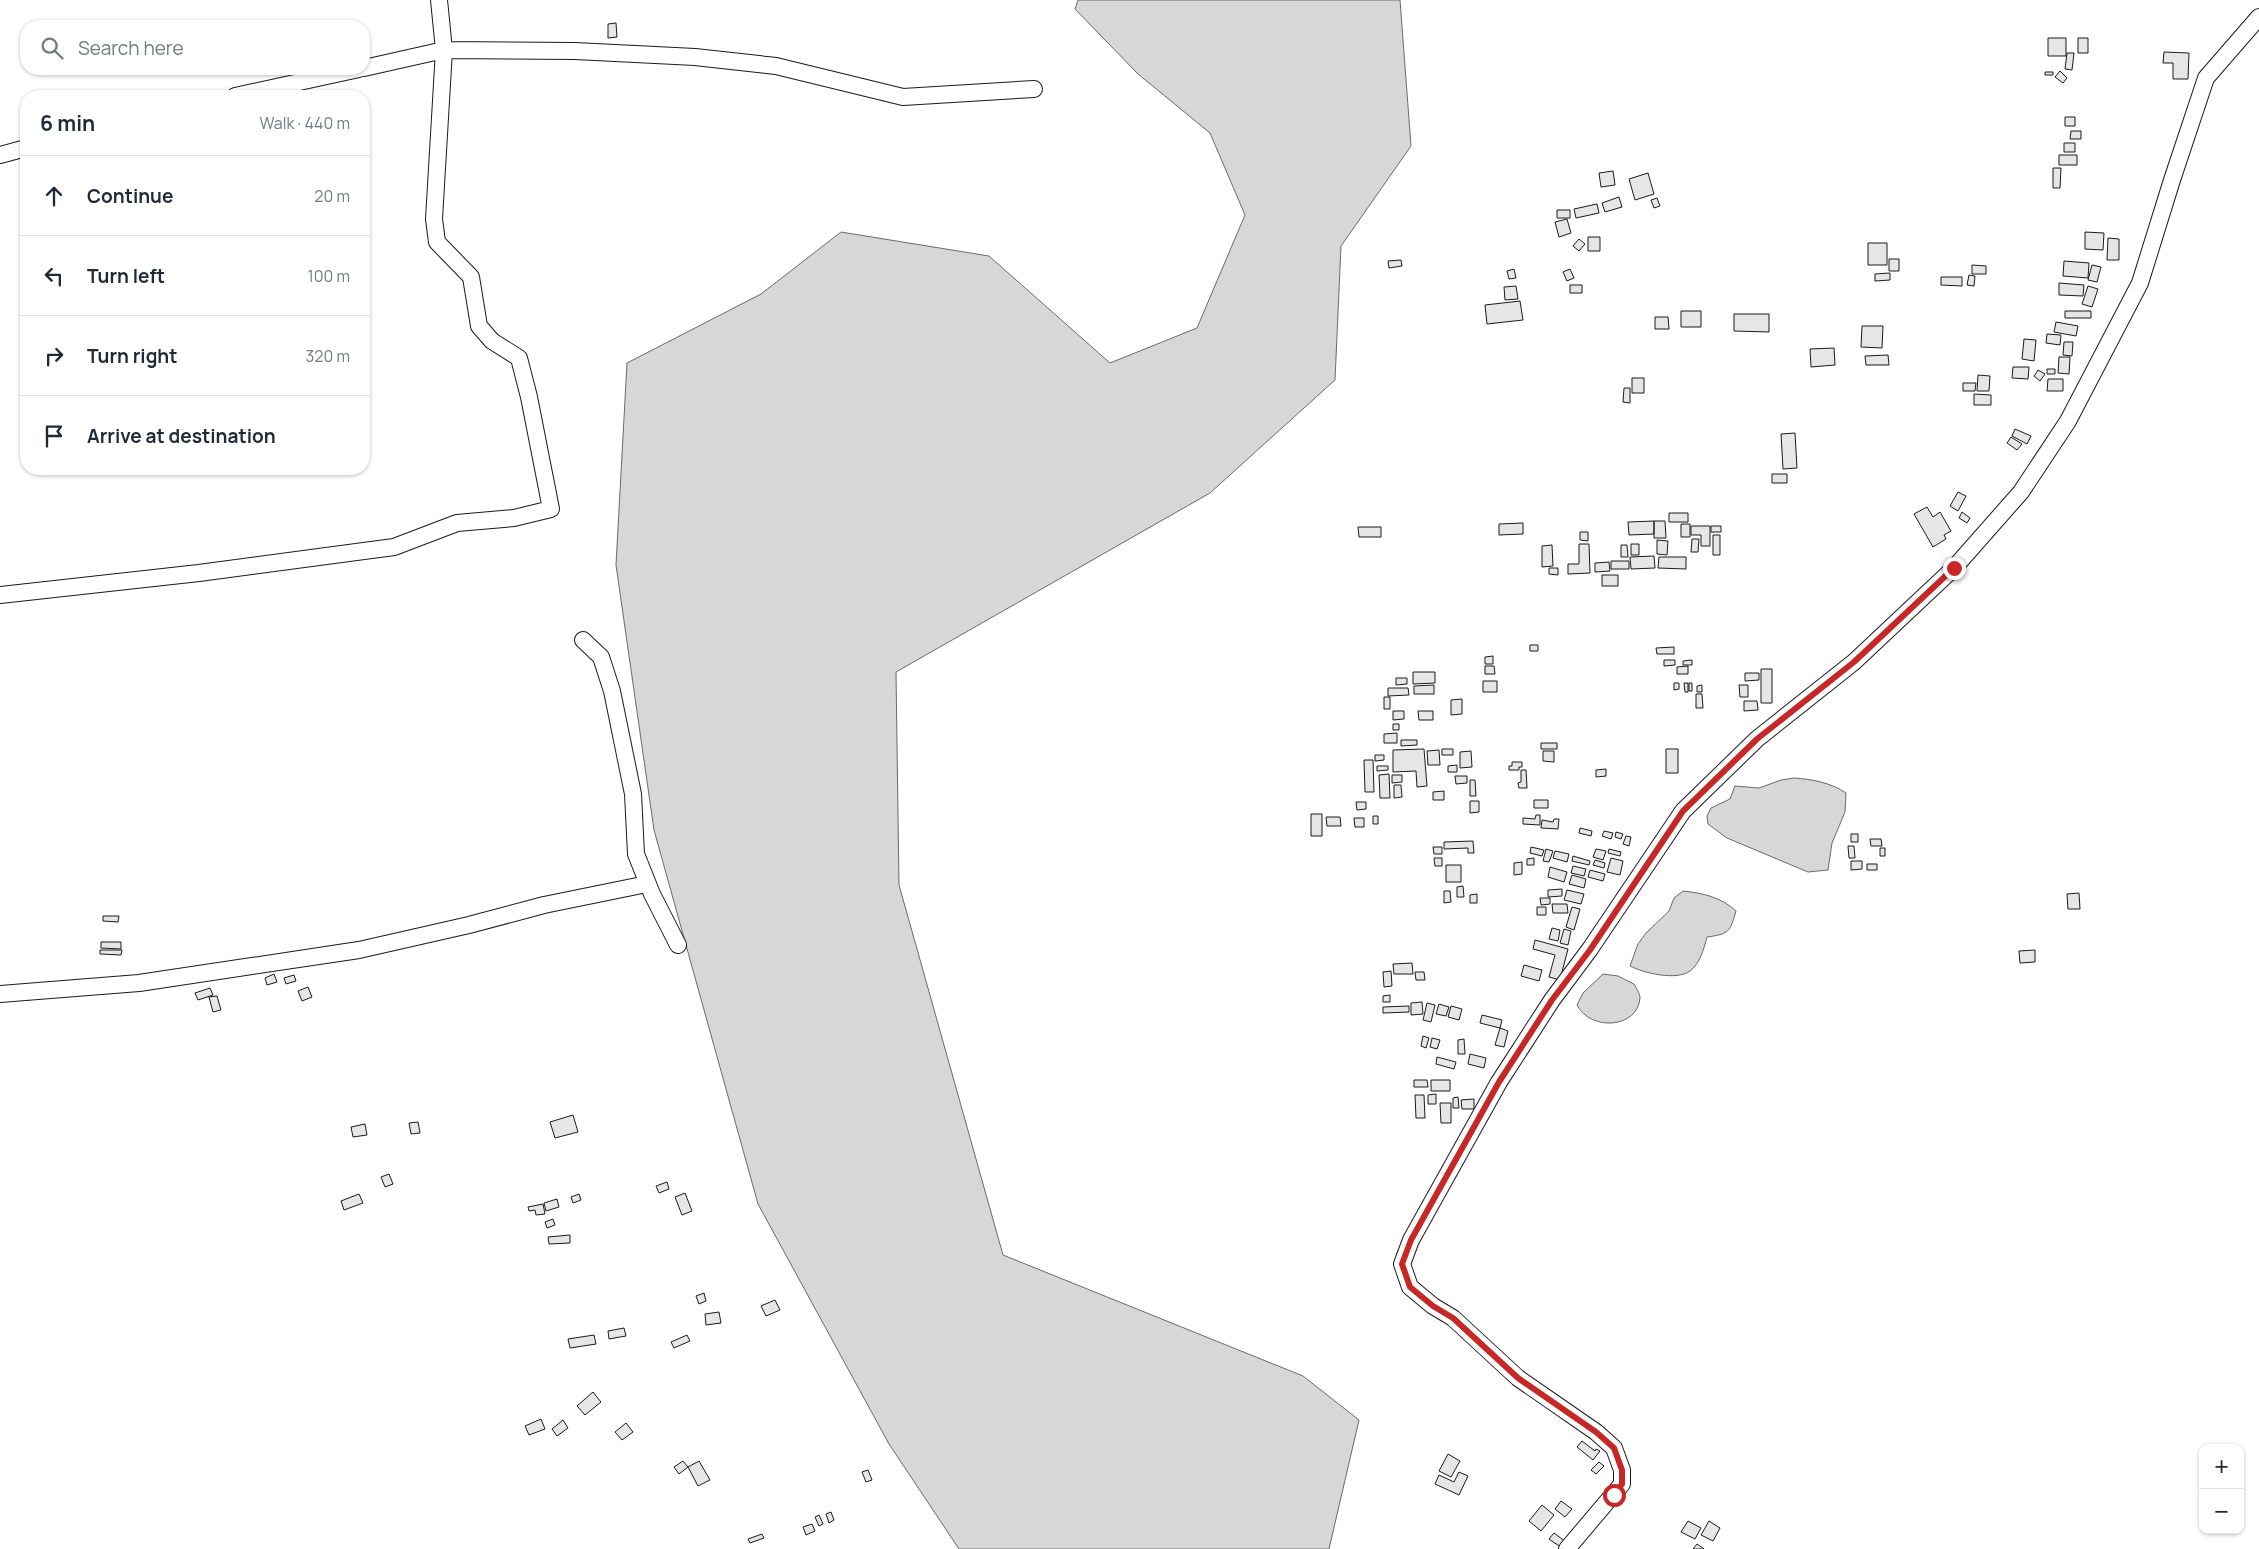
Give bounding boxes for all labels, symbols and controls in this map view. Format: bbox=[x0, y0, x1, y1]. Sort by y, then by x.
search box bbox=[20, 20, 370, 75]
icon: search bbox=[38, 34, 66, 62]
text: Search here bbox=[78, 35, 184, 61]
text: 6 min bbox=[40, 109, 95, 137]
text: Walk · 440 m bbox=[260, 112, 350, 134]
icon: ahead bbox=[40, 182, 68, 210]
text: Continue bbox=[87, 183, 173, 209]
text: 20 m bbox=[314, 185, 350, 207]
icon: left bbox=[40, 262, 68, 290]
text: Turn left bbox=[87, 263, 165, 289]
text: 100 m bbox=[307, 265, 350, 287]
icon: right bbox=[40, 342, 68, 370]
text: Turn right bbox=[87, 343, 177, 369]
text: 320 m bbox=[306, 345, 350, 367]
icon: arrive bbox=[40, 422, 68, 450]
text: Arrive at destination bbox=[87, 423, 276, 449]
route end bbox=[1943, 557, 1966, 580]
map controls bbox=[2199, 1444, 2244, 1534]
button: + bbox=[2199, 1444, 2244, 1489]
route start bbox=[1603, 1484, 1626, 1507]
button: − bbox=[2199, 1489, 2244, 1534]

